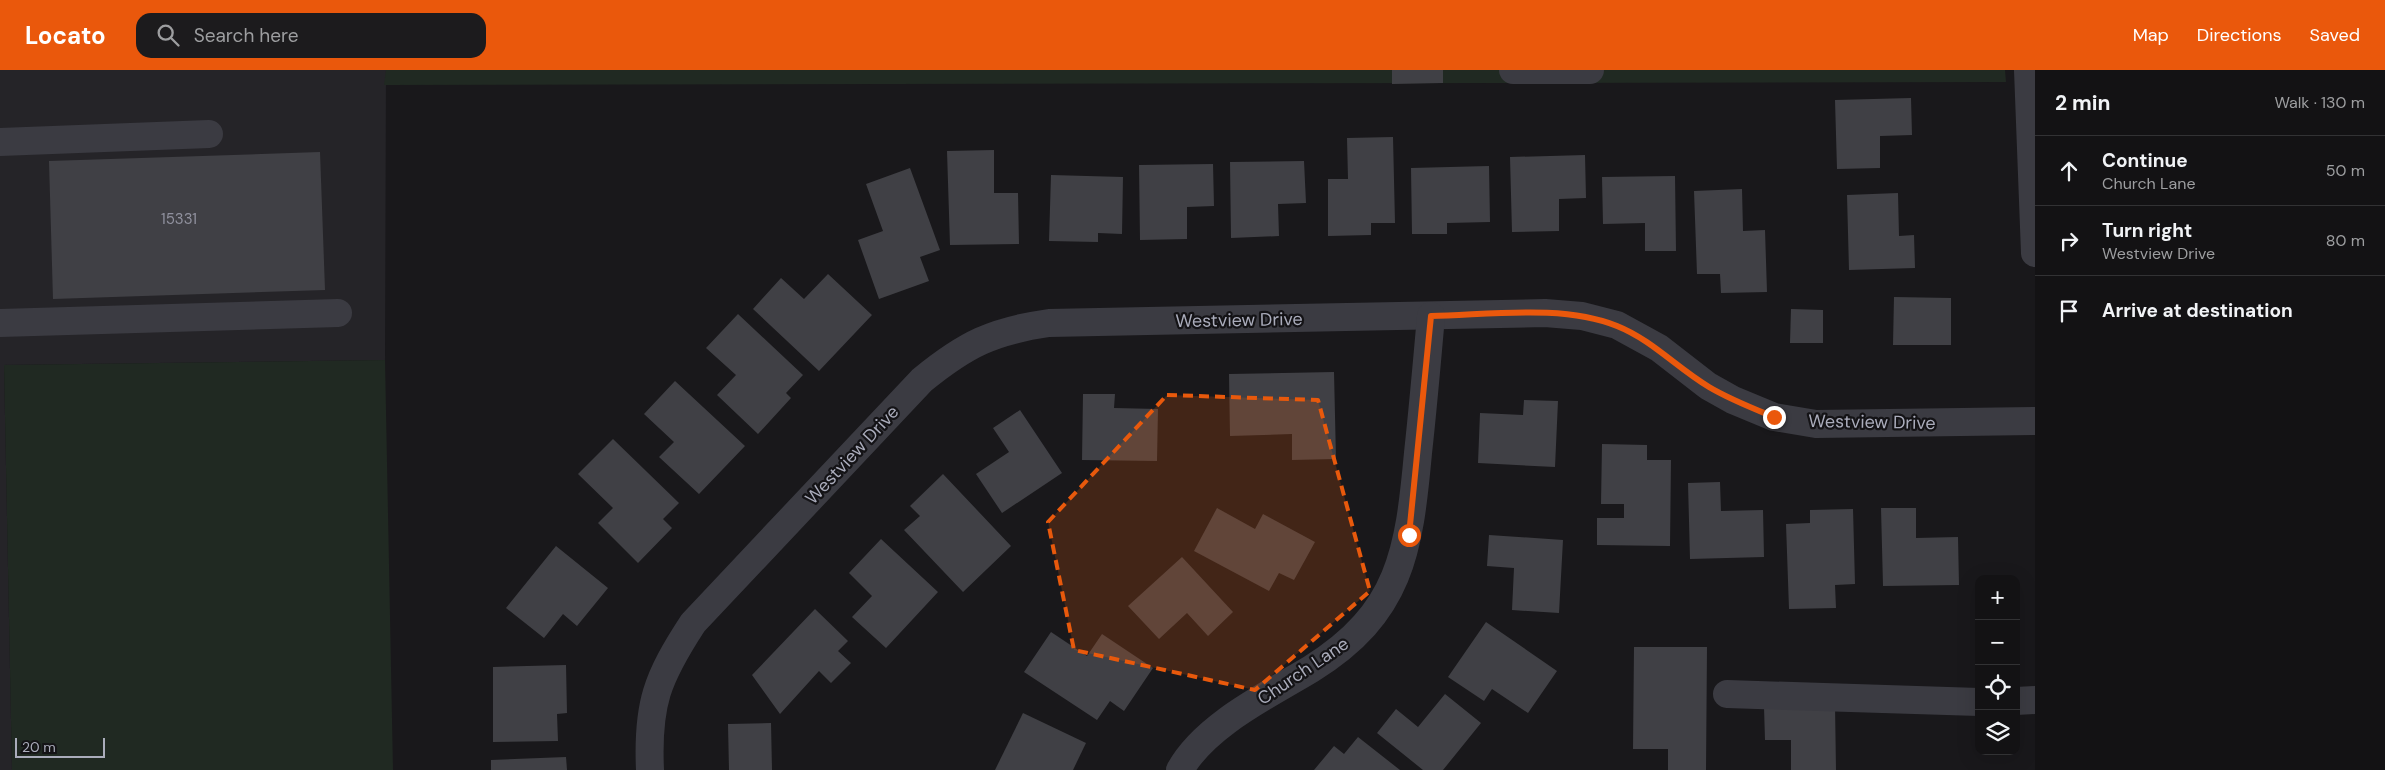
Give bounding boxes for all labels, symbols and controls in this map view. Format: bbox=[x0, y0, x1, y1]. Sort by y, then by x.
search box bbox=[136, 13, 486, 58]
text: Locato bbox=[25, 20, 106, 51]
icon: search bbox=[154, 21, 182, 49]
text: Search here bbox=[194, 23, 299, 48]
text: Map bbox=[2133, 23, 2169, 47]
text: Directions bbox=[2197, 23, 2282, 47]
text: Saved bbox=[2310, 23, 2360, 47]
text: 2 min bbox=[2055, 89, 2111, 117]
text: Walk · 130 m bbox=[2274, 92, 2365, 113]
text: Continue bbox=[2102, 148, 2188, 173]
icon: ahead bbox=[2055, 157, 2083, 185]
text: 50 m bbox=[2326, 160, 2365, 181]
text: Church Lane bbox=[2102, 173, 2195, 194]
house number: 15331 bbox=[161, 209, 197, 229]
text: Turn right bbox=[2102, 218, 2192, 243]
icon: right bbox=[2055, 227, 2083, 255]
text: 80 m bbox=[2326, 230, 2365, 251]
text: Westview Drive bbox=[2102, 243, 2215, 264]
icon: arrive bbox=[2055, 297, 2083, 325]
text: Arrive at destination bbox=[2102, 298, 2293, 323]
street label: Westview Drive bbox=[1175, 307, 1303, 333]
street label: Westview Drive bbox=[800, 400, 904, 510]
route end bbox=[1763, 406, 1786, 429]
street label: Westview Drive bbox=[1808, 409, 1936, 435]
route start bbox=[1398, 524, 1421, 547]
map controls bbox=[1975, 575, 2020, 755]
button: + bbox=[1975, 575, 2020, 620]
button: − bbox=[1975, 620, 2020, 665]
street label: Church Lane bbox=[1253, 632, 1353, 710]
button: locate bbox=[1975, 665, 2020, 710]
button: layers bbox=[1975, 710, 2020, 755]
scale bar bbox=[15, 735, 105, 758]
text: 20 m bbox=[22, 738, 56, 756]

